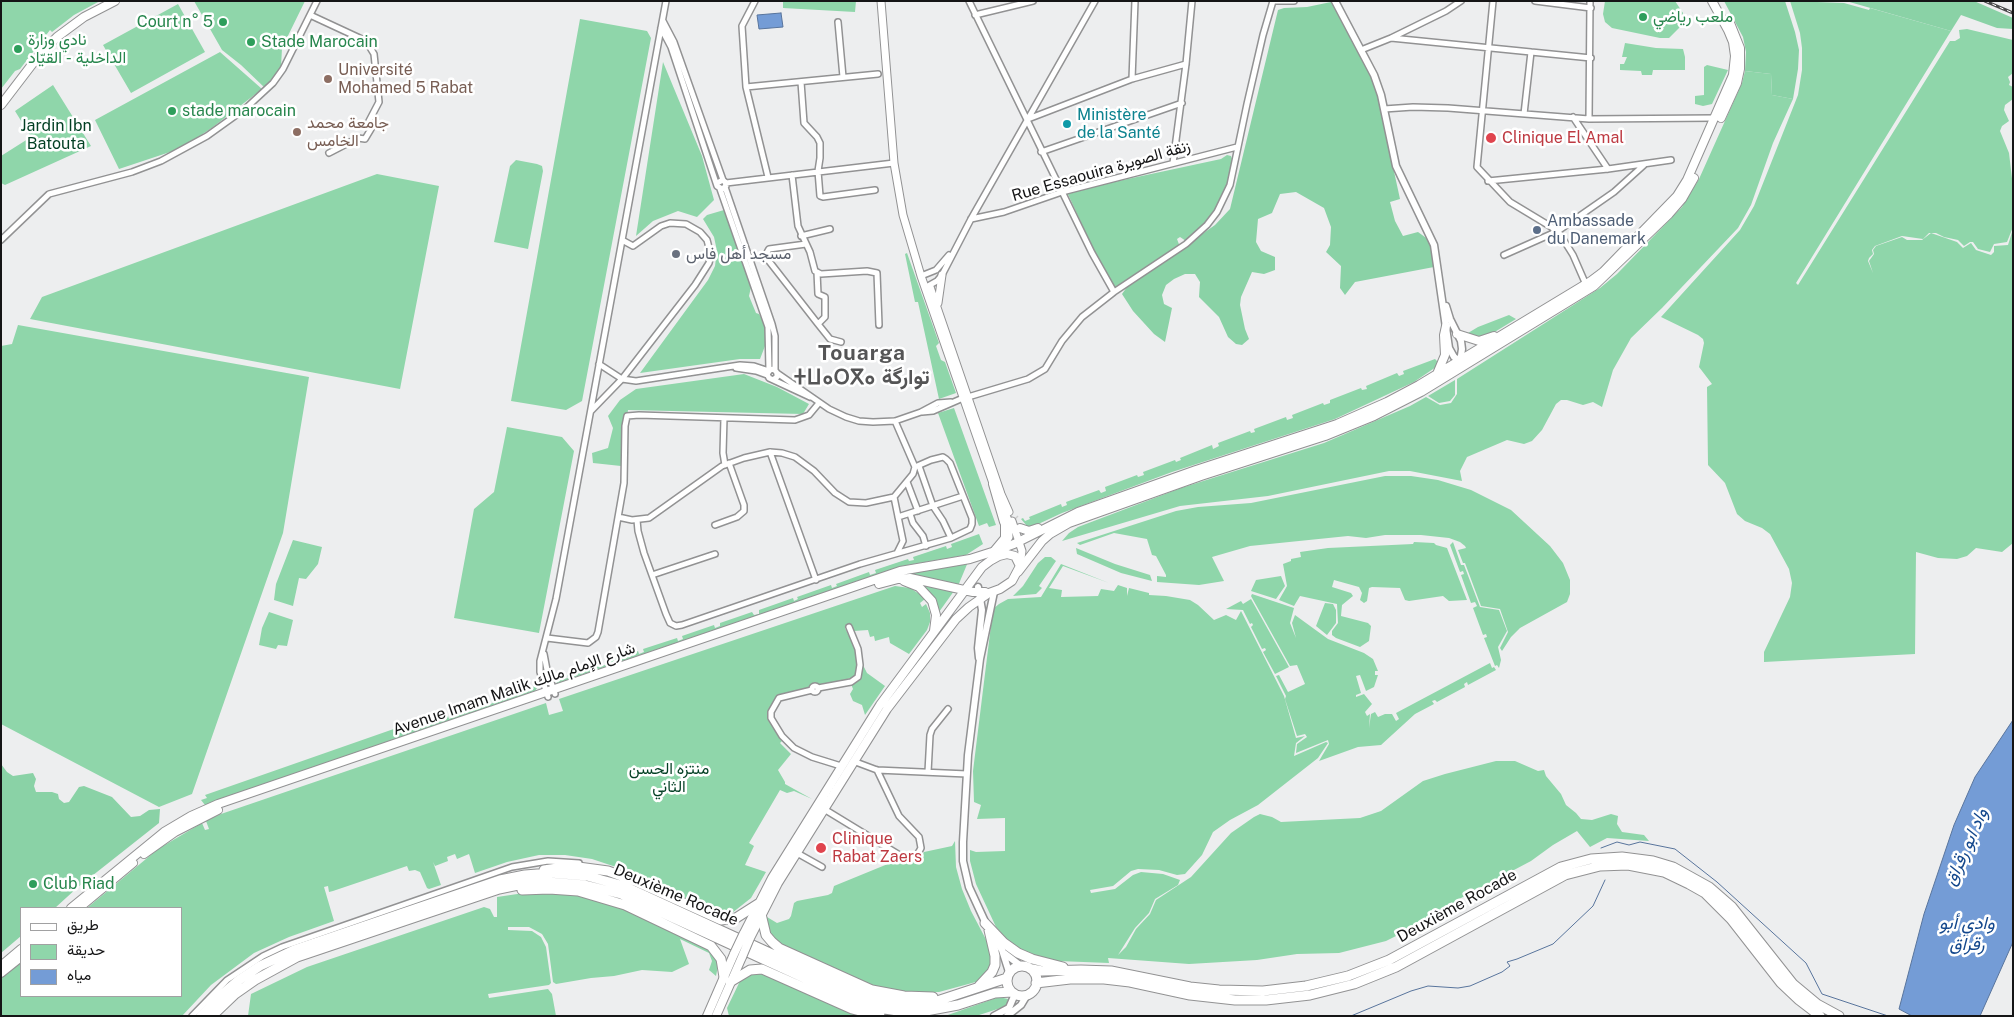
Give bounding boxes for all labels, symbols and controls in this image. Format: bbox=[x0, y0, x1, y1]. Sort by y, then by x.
place label: ملعب رياضي bbox=[1653, 7, 1733, 27]
marker: ملعب رياضي bbox=[1637, 11, 1649, 23]
place label: Court n° 5 bbox=[137, 12, 213, 32]
marker: Court n° 5 bbox=[217, 16, 229, 28]
place label: نادي وزارة الداخلية - القيّاد bbox=[28, 30, 126, 68]
place label: Stade Marocain bbox=[261, 32, 378, 52]
marker: Stade Marocain bbox=[245, 36, 257, 48]
marker: نادي وزارة الداخلية - القيّاد bbox=[12, 43, 24, 55]
place label: Université Mohamed 5 Rabat bbox=[338, 60, 473, 98]
marker: Université Mohamed 5 Rabat bbox=[322, 73, 334, 85]
place label: stade marocain bbox=[182, 101, 296, 121]
marker: stade marocain bbox=[166, 105, 178, 117]
place label: Ministère de la Santé bbox=[1077, 105, 1160, 143]
place label: جامعة محمد الخامس bbox=[307, 113, 389, 151]
park label: Jardin Ibn Batouta bbox=[20, 116, 92, 154]
marker: Ministère de la Santé bbox=[1061, 118, 1073, 130]
marker: جامعة محمد الخامس bbox=[291, 126, 303, 138]
place label: Clinique El Amal bbox=[1502, 128, 1624, 148]
marker: Clinique El Amal bbox=[1484, 131, 1498, 145]
street label: Rue Essaouira زنقة الصويرة bbox=[1009, 136, 1193, 206]
place label: Ambassade du Danemark bbox=[1547, 211, 1646, 249]
marker: Ambassade du Danemark bbox=[1531, 224, 1543, 236]
place label: مسجد أهل فاس bbox=[686, 244, 791, 264]
marker: مسجد أهل فاس bbox=[670, 248, 682, 260]
district label: Touarga ⵜⵡⴰⵔⴳⴰ توارگة bbox=[798, 341, 926, 391]
street label: Avenue Imam Malik شارع الإمام مالك bbox=[390, 638, 638, 740]
park label: منتزه الحسن الثاني bbox=[629, 759, 709, 797]
water label: واد ابو رقراق bbox=[1939, 805, 1993, 889]
place label: Clinique Rabat Zaers bbox=[832, 829, 922, 867]
marker: Clinique Rabat Zaers bbox=[814, 841, 828, 855]
street label: Deuxième Rocade bbox=[611, 860, 741, 930]
street label: Deuxième Rocade bbox=[1394, 865, 1520, 947]
place label: Club Riad bbox=[43, 874, 114, 894]
marker: Club Riad bbox=[27, 878, 39, 890]
legend bbox=[20, 907, 182, 997]
water label: وادي أبو رقراق bbox=[1939, 912, 1995, 954]
text: طريق bbox=[67, 916, 99, 933]
text: حديقة bbox=[67, 941, 105, 958]
text: مياه bbox=[67, 966, 91, 983]

